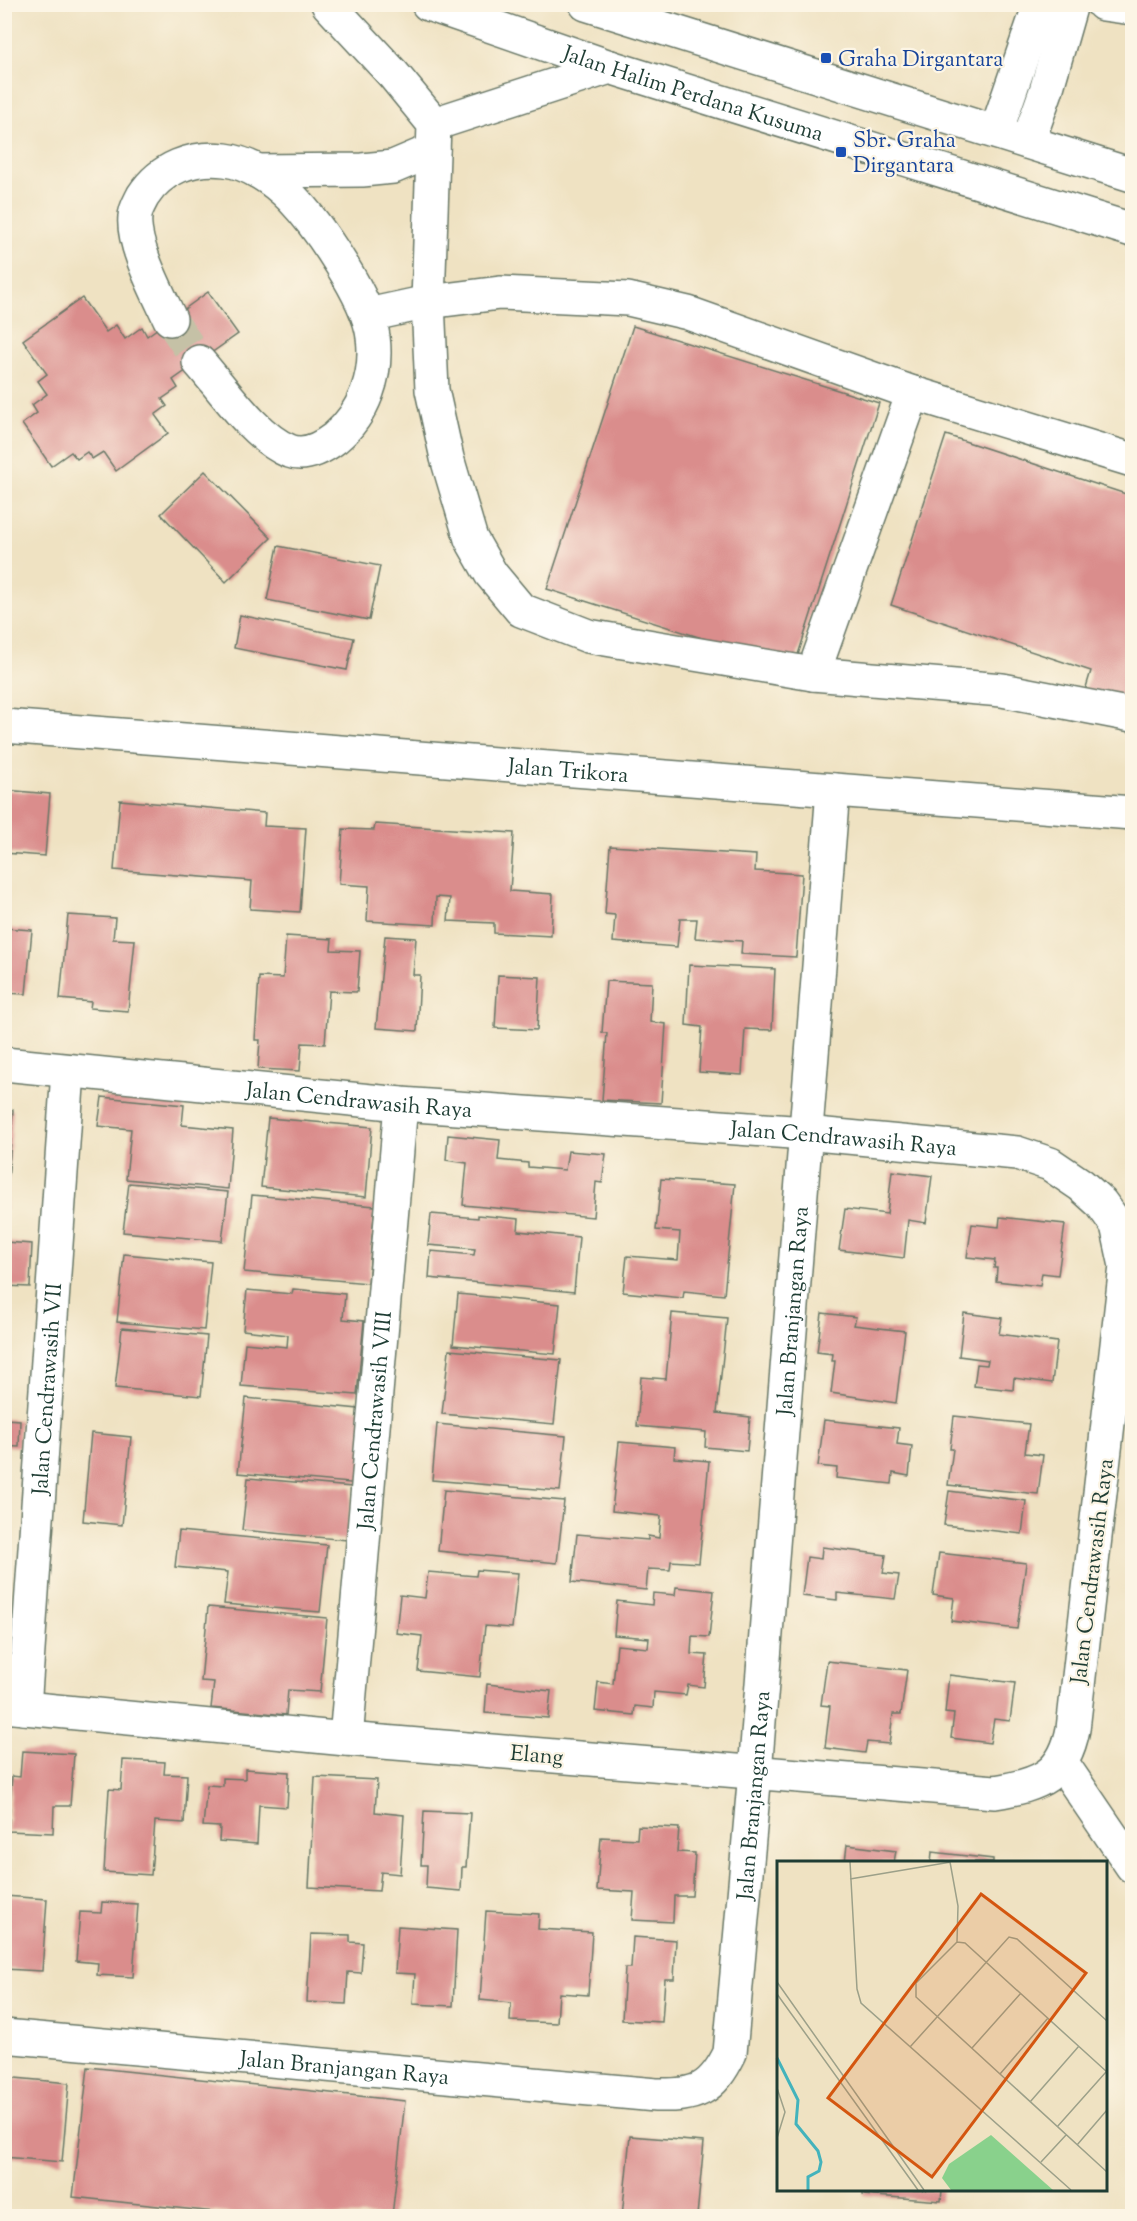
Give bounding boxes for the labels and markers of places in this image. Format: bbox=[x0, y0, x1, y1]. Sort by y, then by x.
place label: Graha Dirgantara bbox=[838, 45, 1003, 77]
marker: Graha Dirgantara bbox=[819, 51, 833, 65]
place label: Sbr. Graha Dirgantara bbox=[853, 126, 956, 183]
marker: Sbr. Graha Dirgantara bbox=[834, 145, 848, 159]

